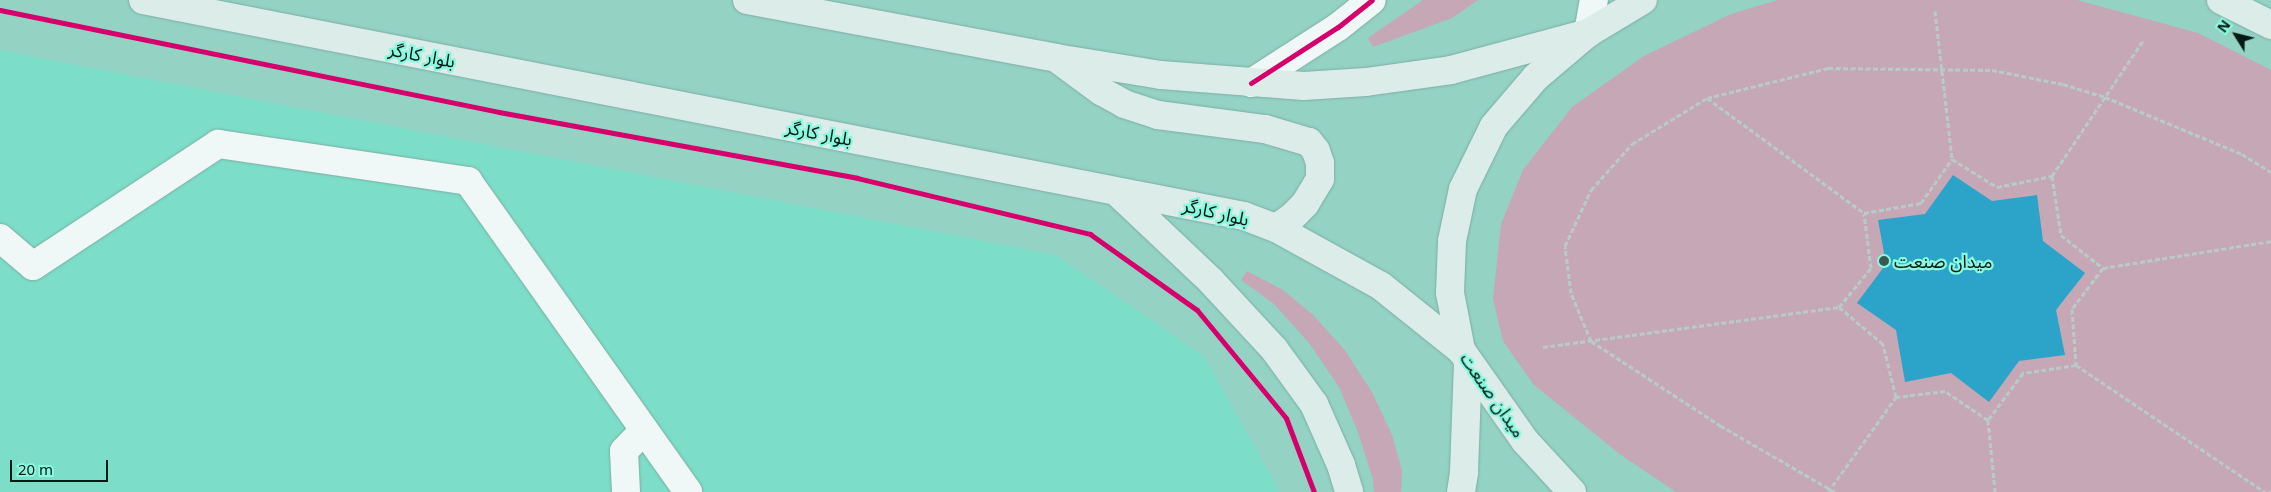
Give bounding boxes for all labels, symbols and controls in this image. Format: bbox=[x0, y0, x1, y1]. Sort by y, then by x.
north arrow bbox=[2211, 10, 2261, 60]
text: N bbox=[2212, 16, 2234, 36]
street label: بلوار کارگر bbox=[387, 38, 457, 72]
street label: بلوار کارگر bbox=[784, 116, 854, 150]
street label: بلوار کارگر bbox=[1181, 194, 1251, 230]
place label: میدان صنعت bbox=[1894, 250, 1993, 272]
marker: میدان صنعت bbox=[1878, 255, 1890, 267]
street label: میدان صنعت bbox=[1456, 348, 1530, 442]
scale bar bbox=[12, 450, 110, 482]
text: 20 m bbox=[18, 459, 53, 479]

